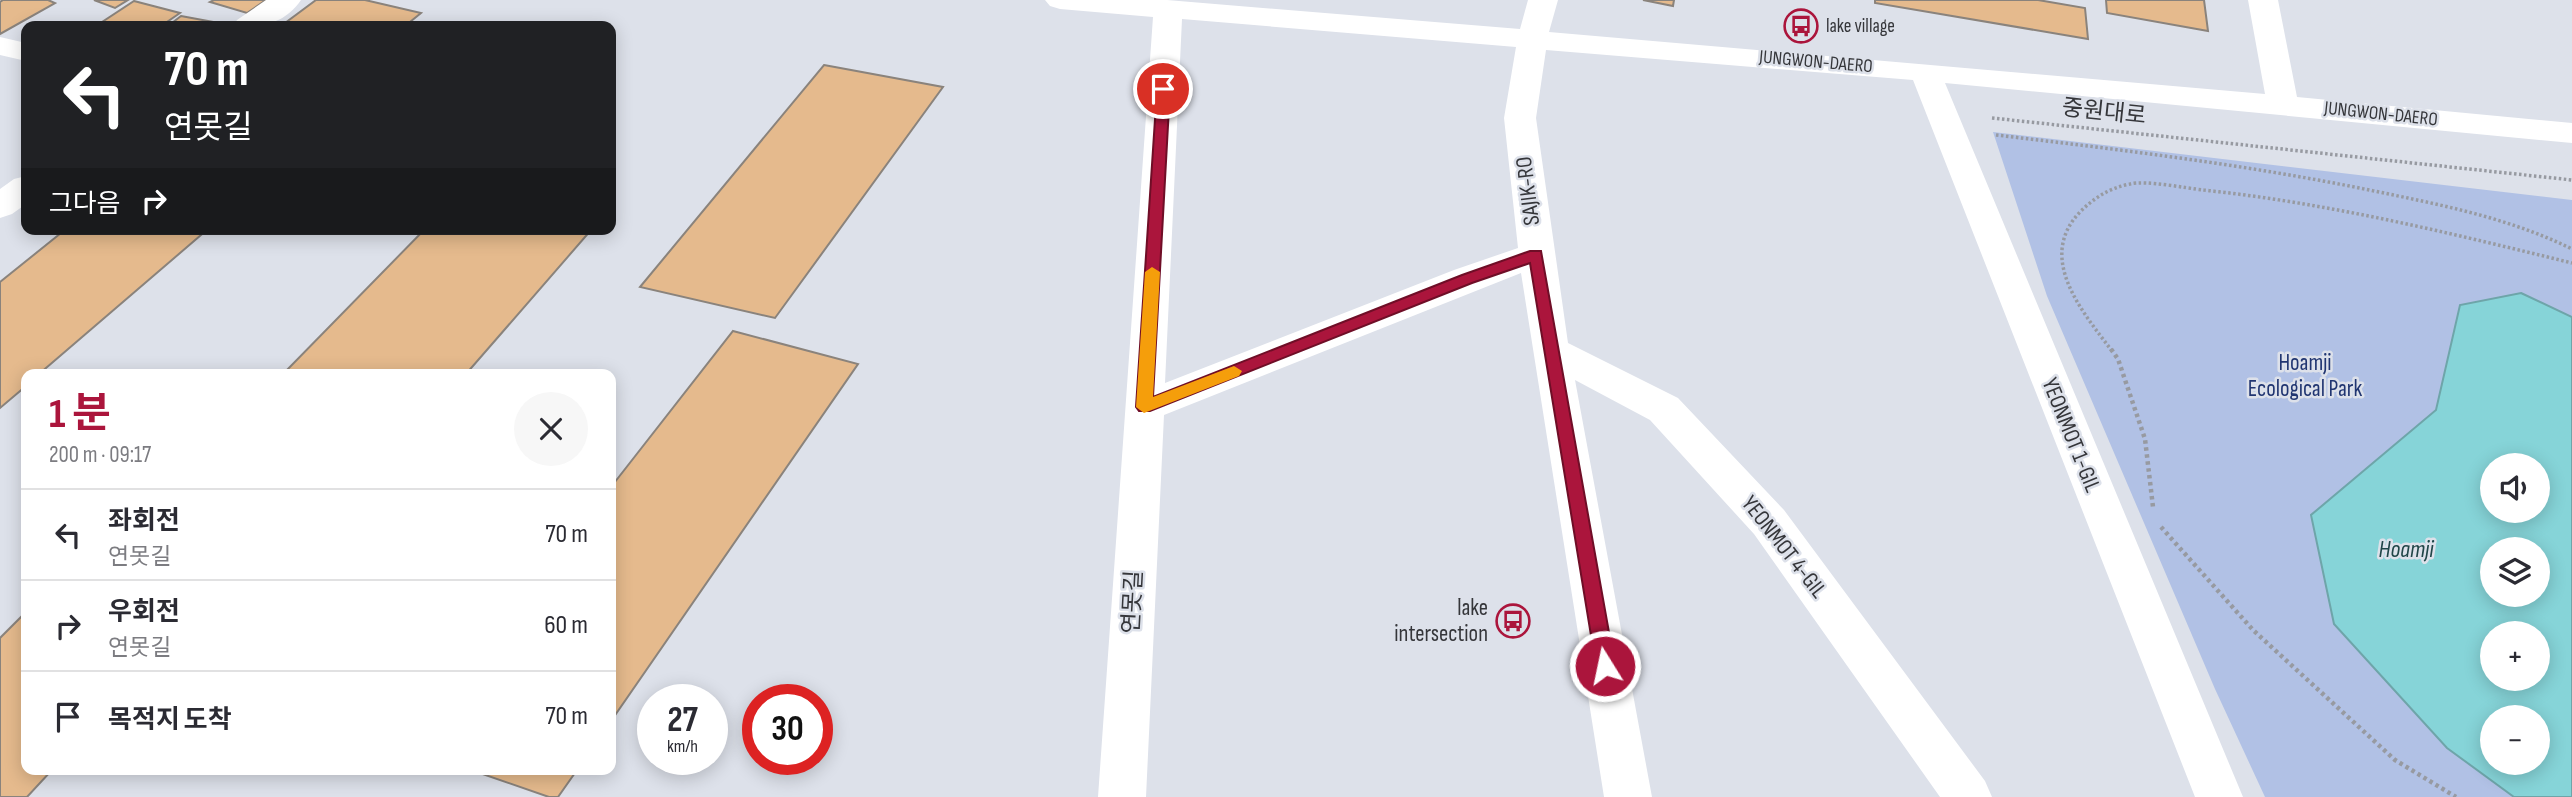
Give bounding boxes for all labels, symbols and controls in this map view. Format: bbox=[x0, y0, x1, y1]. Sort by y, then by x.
bus stop icon: lake village bbox=[1782, 7, 1820, 45]
place label: lake village bbox=[1826, 15, 1895, 38]
text: 70 m bbox=[164, 41, 249, 100]
street label: JUNGWON-DAERO bbox=[1757, 45, 1874, 78]
icon: left bbox=[49, 49, 140, 140]
pin bbox=[1133, 59, 1193, 119]
icon: arrive bbox=[1144, 70, 1182, 108]
street label: 중원대로 bbox=[2060, 94, 2148, 130]
street label: JUNGWON-DAERO bbox=[2322, 97, 2439, 131]
text: 연못길 bbox=[164, 109, 252, 148]
street label: SAJIK-RO bbox=[1510, 155, 1546, 227]
icon: right bbox=[135, 182, 173, 220]
text: 그다음 bbox=[49, 189, 121, 220]
park label: Hoamji Ecological Park bbox=[2248, 349, 2362, 403]
street label: YEONMOT 1-GIL bbox=[2035, 374, 2107, 497]
text: 1 분 bbox=[49, 389, 111, 440]
button: close bbox=[514, 392, 588, 466]
text: 200 m · 09:17 bbox=[49, 441, 151, 469]
map controls bbox=[2480, 453, 2550, 775]
button: sound bbox=[2480, 453, 2550, 523]
street label: YEONMOT 4-GIL bbox=[1735, 490, 1833, 604]
text: 좌회전 bbox=[108, 506, 180, 537]
icon: left bbox=[49, 516, 87, 554]
text: 70 m bbox=[545, 519, 588, 550]
water label: Hoamji bbox=[2378, 535, 2434, 564]
button: layers bbox=[2480, 537, 2550, 607]
text: 연못길 bbox=[108, 543, 171, 571]
street label: 연못길 bbox=[1117, 570, 1149, 634]
place label: lake intersection bbox=[1394, 594, 1488, 648]
text: 우회전 bbox=[108, 597, 180, 628]
bus stop icon: lake intersection bbox=[1494, 602, 1532, 640]
icon: right bbox=[49, 607, 87, 645]
text: 60 m bbox=[544, 610, 588, 641]
button: + bbox=[2480, 621, 2550, 691]
position arrow bbox=[1568, 629, 1642, 703]
text: 연못길 bbox=[108, 634, 171, 662]
speed limit sign: 30 bbox=[742, 684, 833, 775]
icon: arrive bbox=[49, 698, 87, 736]
text: 27 bbox=[667, 699, 698, 742]
text: 70 m bbox=[545, 701, 588, 732]
text: 목적지 도착 bbox=[108, 705, 232, 736]
button: − bbox=[2480, 705, 2550, 775]
text: km/h bbox=[667, 736, 698, 757]

